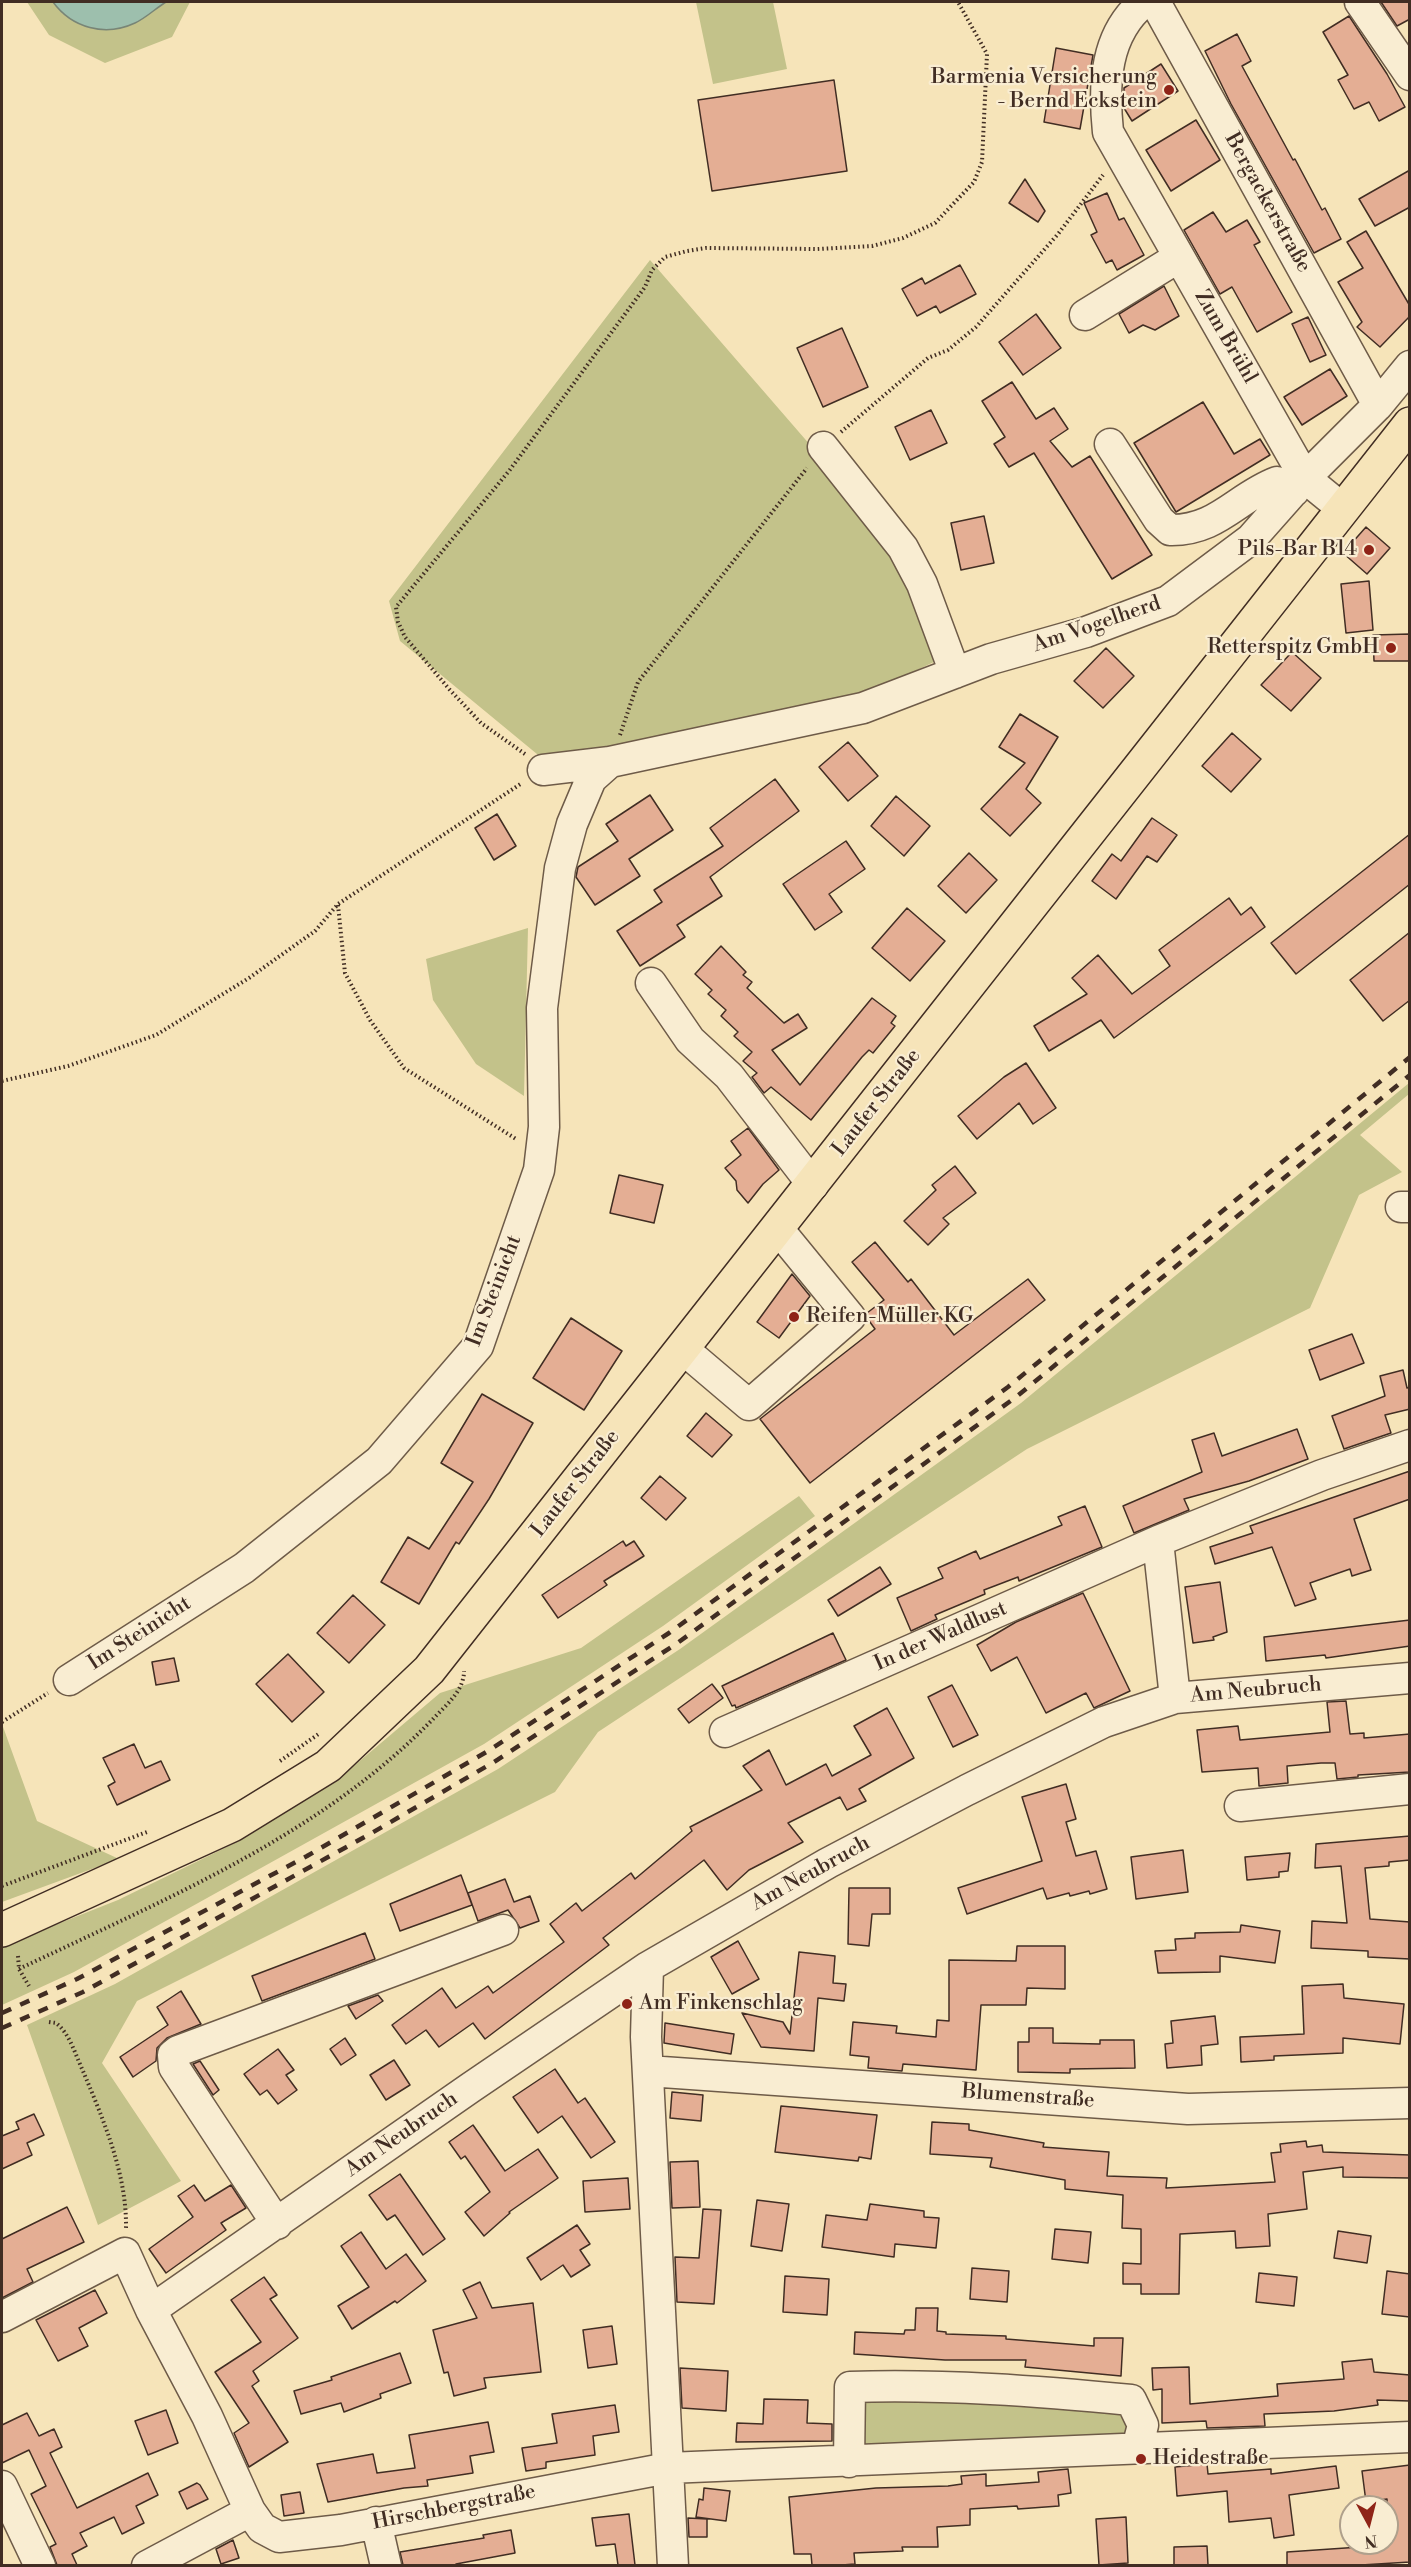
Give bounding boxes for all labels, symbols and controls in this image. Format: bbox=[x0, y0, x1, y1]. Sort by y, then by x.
place label: Barmenia Versicherung - Bernd Eckstein bbox=[931, 65, 1157, 115]
marker: Barmenia Versicherung - Bernd Eckstein bbox=[1162, 83, 1176, 97]
street label: Bergackerstraße bbox=[1218, 129, 1316, 277]
street label: Zum Brühl bbox=[1188, 286, 1262, 388]
place label: Pils-Bar B14 bbox=[1238, 537, 1357, 563]
marker: Pils-Bar B14 bbox=[1362, 543, 1376, 557]
street label: Am Vogelherd bbox=[1030, 591, 1164, 659]
place label: Retterspitz GmbH bbox=[1207, 635, 1379, 661]
marker: Retterspitz GmbH bbox=[1384, 641, 1398, 655]
street label: Laufer Straße bbox=[827, 1044, 927, 1162]
street label: Im Steinicht bbox=[462, 1232, 528, 1350]
place label: Reifen-Müller KG bbox=[806, 1304, 974, 1330]
marker: Reifen-Müller KG bbox=[787, 1310, 801, 1324]
street label: Laufer Straße bbox=[526, 1425, 626, 1543]
street label: Im Steinicht bbox=[84, 1591, 196, 1677]
street label: In der Waldlust bbox=[871, 1597, 1011, 1677]
street label: Am Neubruch bbox=[1189, 1673, 1323, 1709]
street label: Am Neubruch bbox=[747, 1831, 875, 1917]
place label: Am Finkenschlag bbox=[639, 1991, 803, 2017]
marker: Am Finkenschlag bbox=[620, 1997, 634, 2011]
street label: Blumenstraße bbox=[961, 2080, 1095, 2114]
street label: Am Neubruch bbox=[341, 2087, 463, 2183]
place label: Heidestraße bbox=[1153, 2446, 1269, 2472]
marker: Heidestraße bbox=[1134, 2452, 1148, 2466]
street label: Hirschbergstraße bbox=[370, 2480, 538, 2536]
north arrow bbox=[1339, 2495, 1399, 2555]
text: N bbox=[1363, 2530, 1378, 2552]

